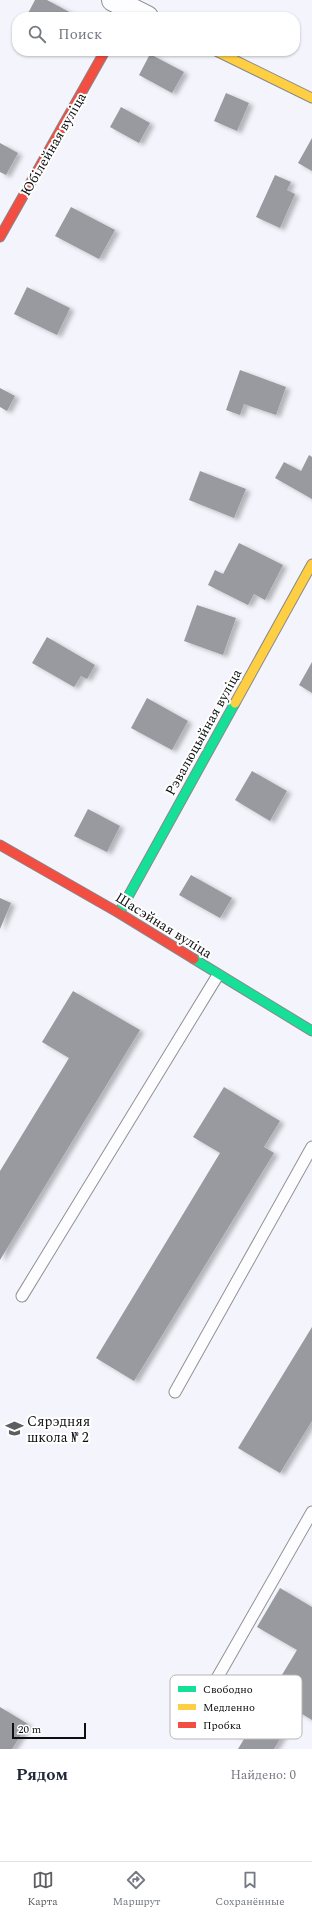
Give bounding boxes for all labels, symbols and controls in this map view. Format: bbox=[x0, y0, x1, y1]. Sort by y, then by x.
search box bbox=[12, 12, 300, 56]
icon: search bbox=[26, 23, 48, 45]
text: Поиск bbox=[58, 23, 102, 46]
street label: Юбілейная вуліца bbox=[15, 88, 92, 200]
street label: Рэвалюцыйная вуліца bbox=[160, 665, 247, 799]
street label: Шасэйная вуліца bbox=[111, 887, 216, 964]
place label: Сярэдняя школа № 2 bbox=[27, 1411, 90, 1448]
school or university icon: Сярэдняя школа № 2 bbox=[4, 1419, 24, 1439]
legend bbox=[170, 1675, 302, 1739]
text: Свободно bbox=[203, 1681, 253, 1698]
text: Медленно bbox=[203, 1699, 255, 1716]
text: Пробка bbox=[203, 1717, 242, 1734]
scale bar bbox=[12, 1721, 86, 1740]
text: 20 m bbox=[18, 1721, 41, 1738]
text: Рядом bbox=[16, 1762, 68, 1788]
text: Найдено: 0 bbox=[230, 1765, 296, 1785]
tab: Карта bbox=[27, 1869, 58, 1910]
tab: Маршрут bbox=[112, 1869, 160, 1910]
tab: Сохранённые bbox=[215, 1869, 285, 1910]

